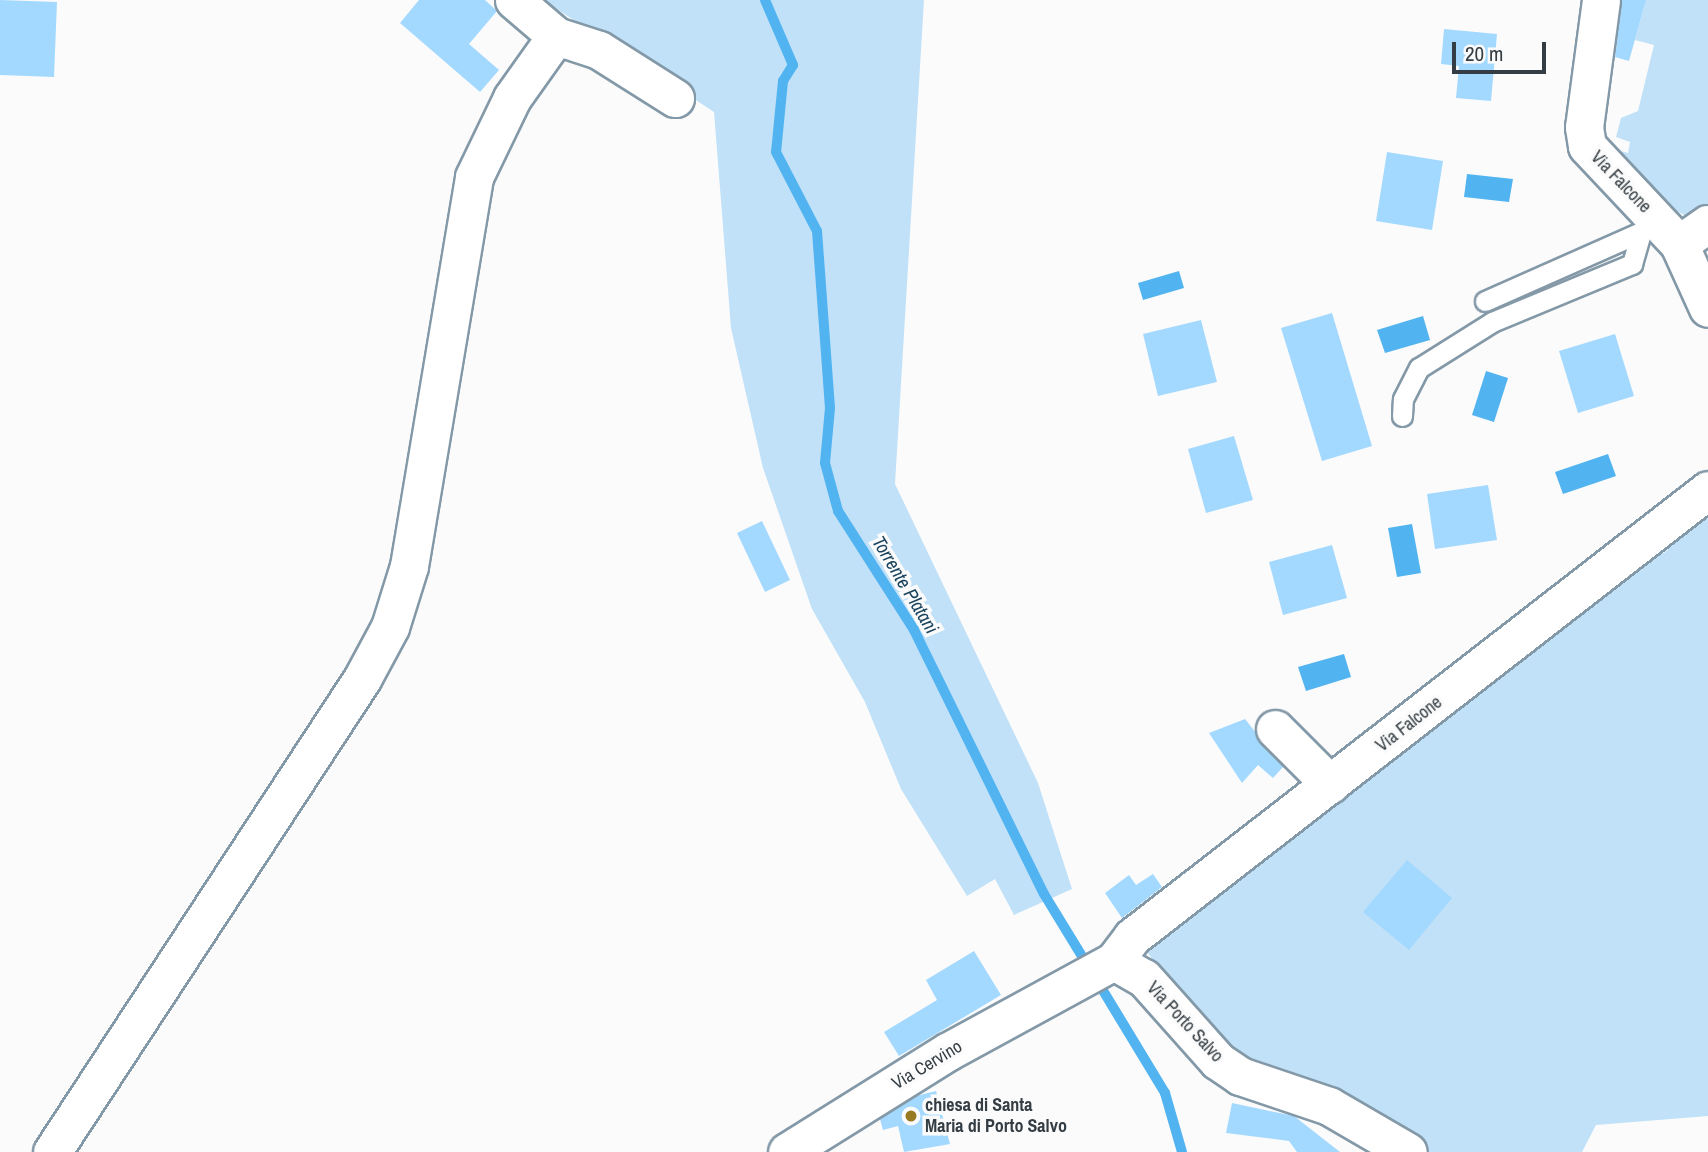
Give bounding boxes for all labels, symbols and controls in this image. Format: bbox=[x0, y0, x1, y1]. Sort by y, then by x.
scale bar bbox=[1456, 28, 1550, 72]
text: 20 m bbox=[1465, 39, 1503, 68]
street label: Via Falcone bbox=[1586, 147, 1656, 217]
water label: Torrente Platani bbox=[867, 532, 943, 638]
street label: Via Falcone bbox=[1372, 692, 1446, 756]
street label: Via Porto Salvo bbox=[1142, 977, 1228, 1067]
street label: Via Cervino bbox=[888, 1036, 966, 1094]
place label: chiesa di Santa Maria di Porto Salvo bbox=[925, 1095, 1067, 1138]
marker: chiesa di Santa Maria di Porto Salvo bbox=[903, 1108, 919, 1124]

